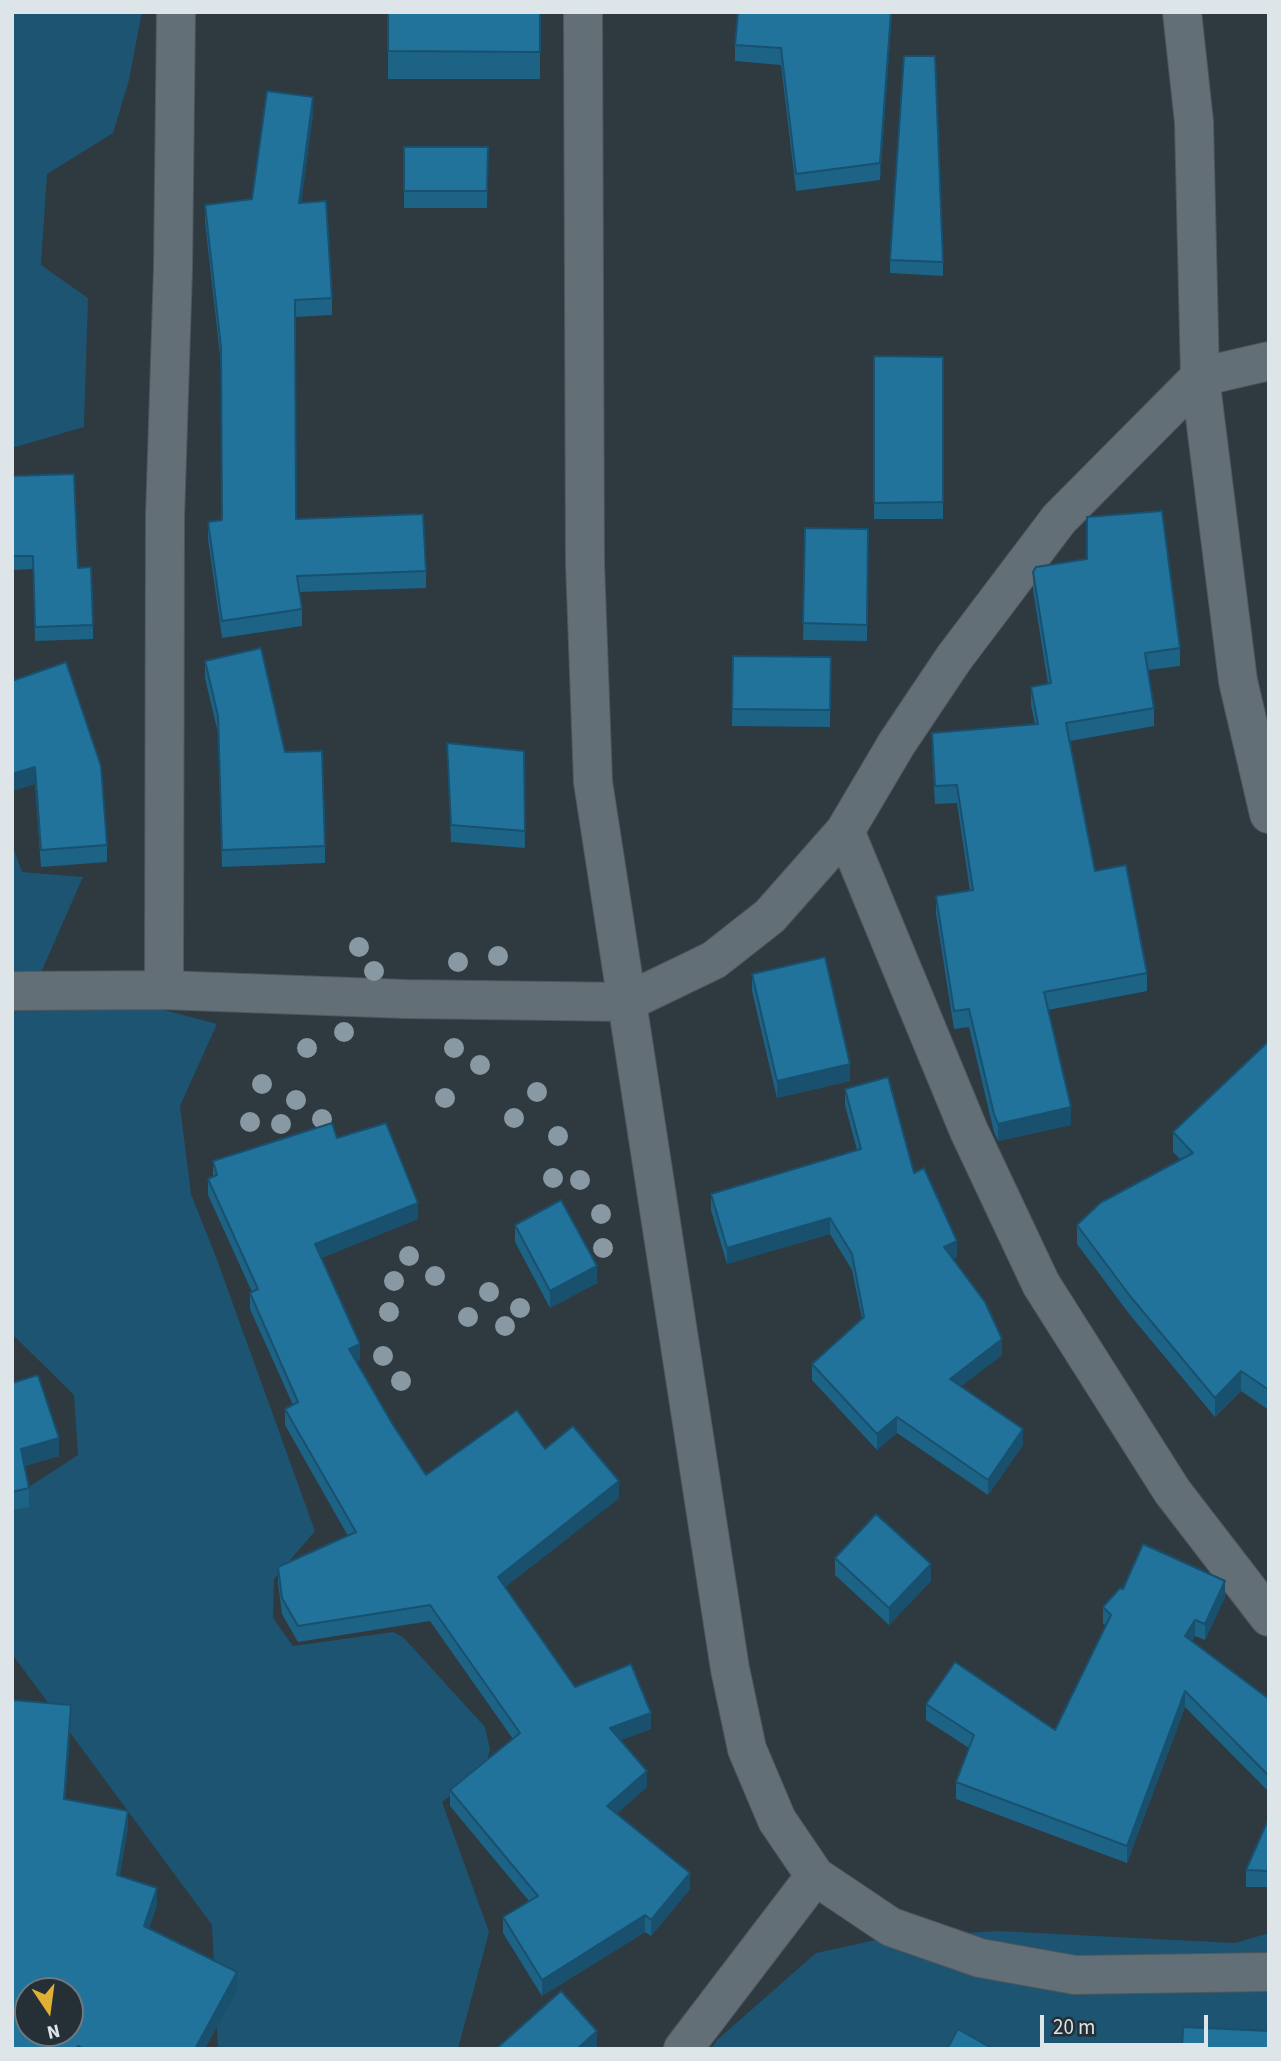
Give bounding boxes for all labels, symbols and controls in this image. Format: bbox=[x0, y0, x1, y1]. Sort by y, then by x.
north arrow bbox=[14, 1977, 84, 2047]
scale bar bbox=[1043, 2002, 1211, 2046]
text: 20 m bbox=[1053, 2012, 1095, 2042]
text: N bbox=[44, 2016, 63, 2046]

